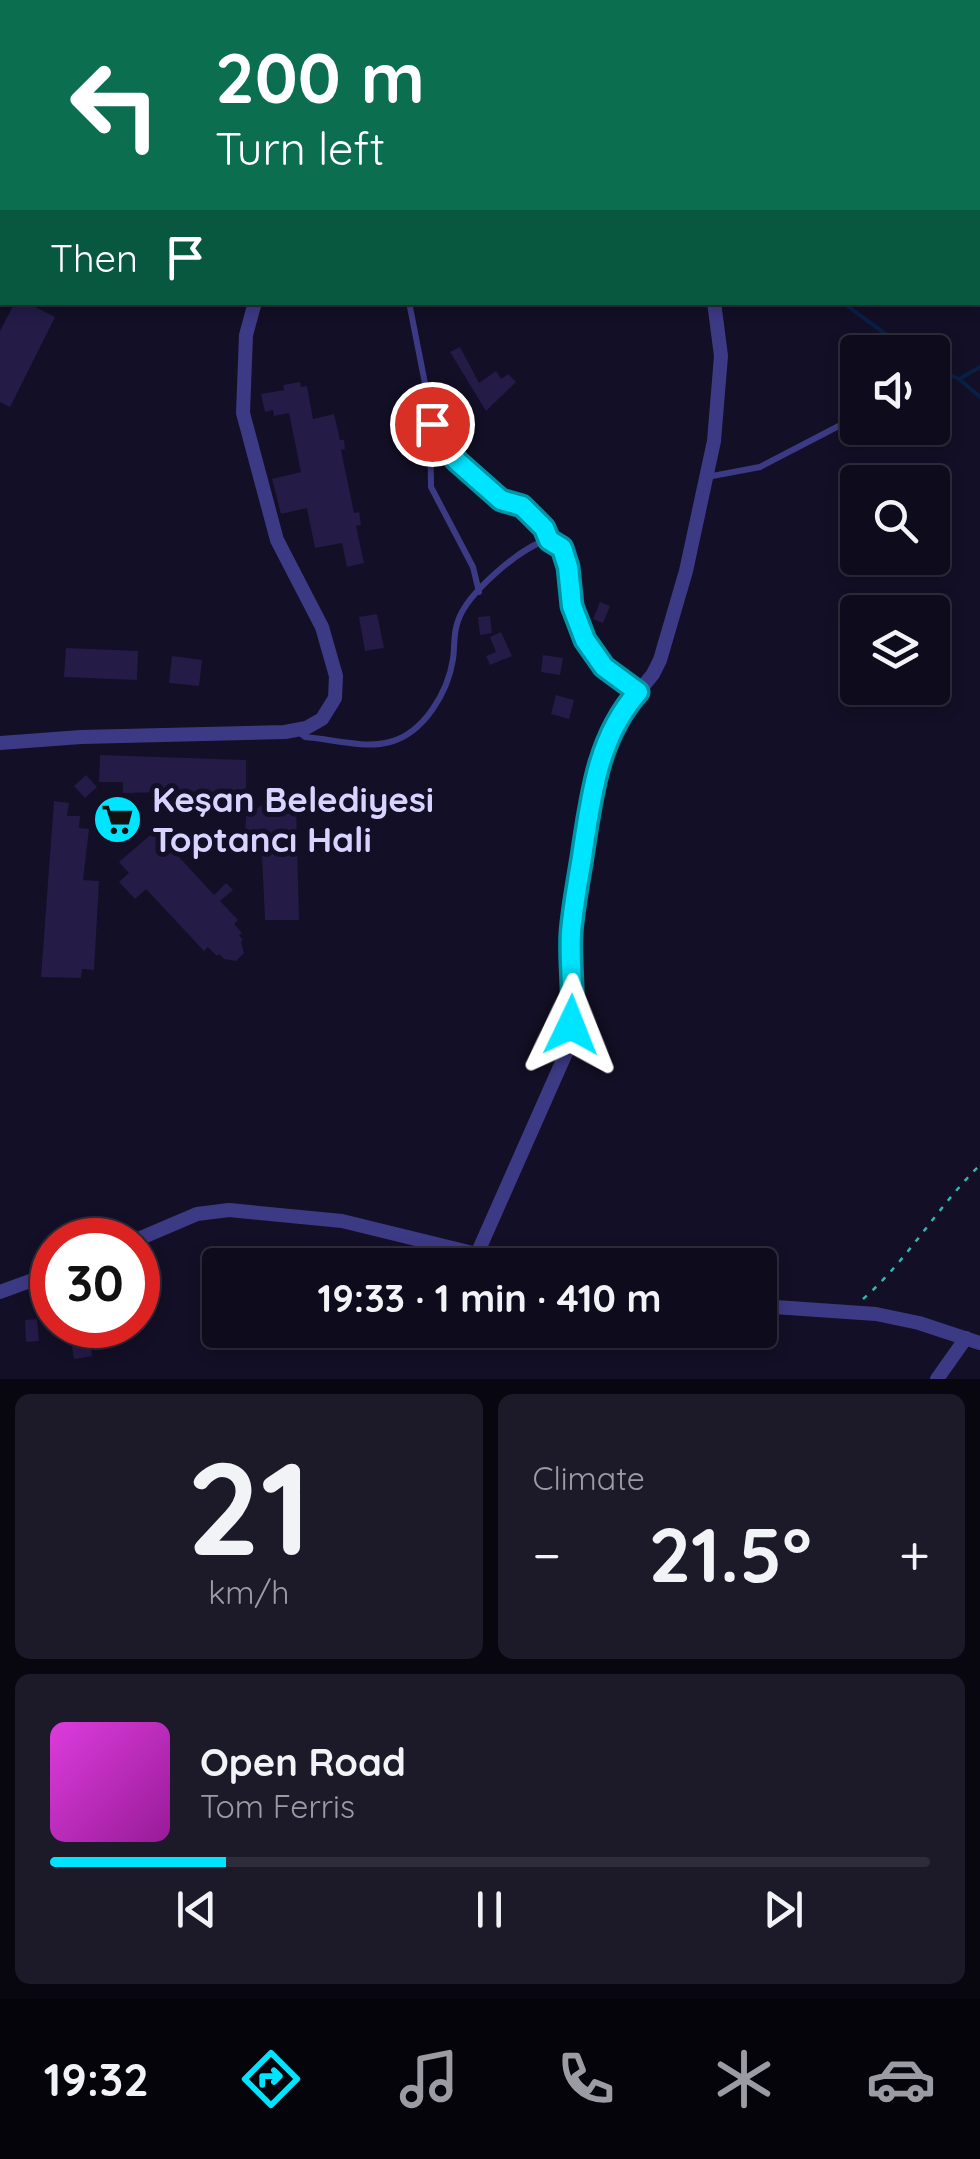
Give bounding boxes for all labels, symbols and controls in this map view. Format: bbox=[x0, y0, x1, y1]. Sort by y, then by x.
text: 200 m bbox=[215, 33, 425, 121]
icon: left bbox=[50, 40, 180, 170]
text: Turn left bbox=[215, 120, 385, 176]
icon: arrive bbox=[158, 230, 213, 285]
text: Then bbox=[50, 234, 138, 282]
map controls bbox=[840, 335, 950, 705]
button: sound bbox=[840, 335, 950, 445]
pin bbox=[390, 382, 475, 467]
icon: arrive bbox=[405, 397, 460, 452]
button: search bbox=[840, 465, 950, 575]
button: layers bbox=[840, 595, 950, 705]
place label: Keşan Belediyesi Toptancı Hali bbox=[152, 777, 434, 861]
supermarket icon: Keşan Belediyesi Toptancı Hali bbox=[91, 793, 143, 845]
position arrow bbox=[519, 973, 623, 1077]
speed limit sign: 30 bbox=[30, 1218, 160, 1348]
text: 19:33 · 1 min · 410 m bbox=[317, 1274, 662, 1322]
text: 21 bbox=[186, 1425, 311, 1588]
text: Climate bbox=[533, 1458, 645, 1498]
text: 21.5° bbox=[648, 1507, 812, 1601]
text: − bbox=[533, 1520, 561, 1589]
text: + bbox=[899, 1520, 930, 1589]
text: km/h bbox=[208, 1572, 289, 1612]
text: Open Road bbox=[200, 1738, 406, 1786]
text: Tom Ferris bbox=[200, 1786, 355, 1826]
icon: previous bbox=[169, 1882, 224, 1937]
icon: pause bbox=[462, 1882, 517, 1937]
icon: next bbox=[756, 1882, 811, 1937]
icon: directions bbox=[236, 2044, 306, 2114]
icon: music bbox=[394, 2044, 464, 2114]
icon: phone bbox=[551, 2044, 621, 2114]
icon: climate bbox=[709, 2044, 779, 2114]
icon: car bbox=[866, 2044, 936, 2114]
text: 19:32 bbox=[44, 2051, 149, 2107]

